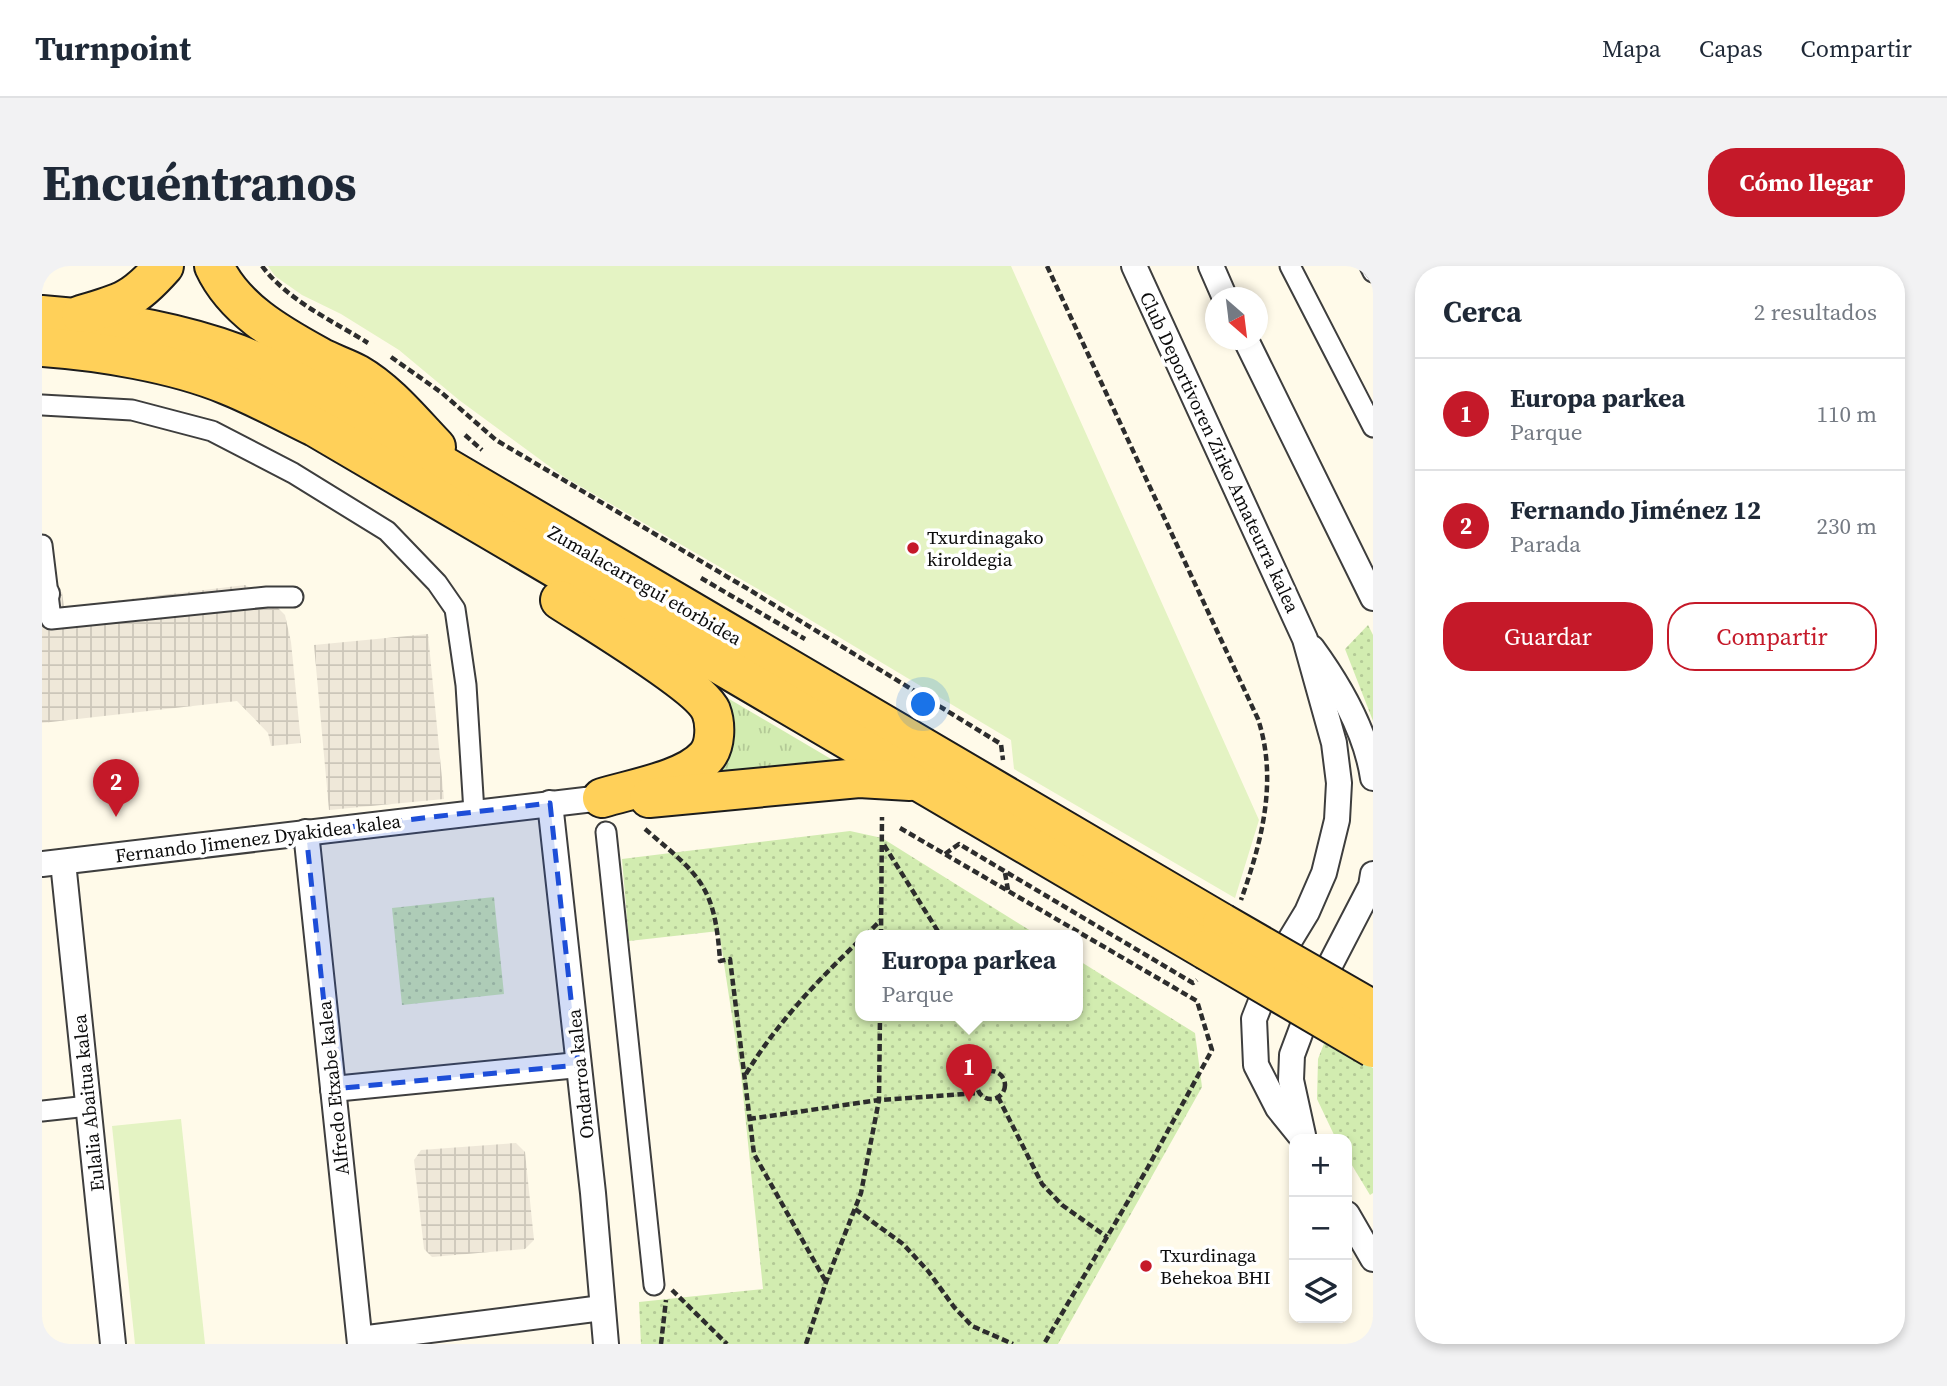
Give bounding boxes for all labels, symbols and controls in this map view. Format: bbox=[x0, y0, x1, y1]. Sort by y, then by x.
text: Turnpoint bbox=[35, 26, 191, 71]
text: Mapa bbox=[1602, 32, 1661, 65]
text: Capas bbox=[1699, 32, 1763, 65]
text: Compartir bbox=[1801, 32, 1912, 65]
button: Cómo llegar bbox=[1708, 148, 1905, 217]
text: Encuéntranos bbox=[42, 149, 356, 216]
street label: Club Deportivoren Zirko Amateurra kalea bbox=[1134, 287, 1306, 617]
north arrow bbox=[1205, 287, 1268, 350]
text: Cerca bbox=[1443, 291, 1522, 332]
text: 2 resultados bbox=[1754, 296, 1877, 328]
text: Europa parkea bbox=[1510, 380, 1685, 416]
text: 1 bbox=[1460, 398, 1472, 430]
text: 110 m bbox=[1816, 398, 1877, 430]
text: Parque bbox=[1510, 416, 1582, 448]
text: Fernando Jiménez 12 bbox=[1510, 492, 1761, 528]
text: 2 bbox=[1460, 510, 1472, 542]
text: 230 m bbox=[1816, 510, 1877, 542]
street label: Zumalacarregui etorbidea bbox=[543, 519, 747, 651]
place label: Txurdinagako kiroldegia bbox=[927, 524, 1044, 572]
text: Parada bbox=[1510, 528, 1581, 560]
marker: Txurdinagako kiroldegia bbox=[905, 540, 921, 556]
button: Guardar bbox=[1443, 602, 1653, 671]
button: Compartir bbox=[1667, 602, 1877, 671]
your location bbox=[906, 687, 940, 721]
pin: 2 bbox=[93, 759, 139, 817]
street label: Fernando Jimenez Dyakidea kalea bbox=[114, 808, 403, 868]
popup bbox=[855, 930, 1083, 1021]
text: Europa parkea bbox=[881, 942, 1057, 978]
text: Parque bbox=[881, 978, 954, 1010]
street label: Alfredo Etxabe kalea bbox=[311, 999, 355, 1176]
street label: Ondarroa kalea bbox=[560, 1007, 600, 1140]
street label: Eulalia Abaitua kalea bbox=[66, 1013, 110, 1193]
pin: 1 bbox=[946, 1044, 992, 1102]
map controls bbox=[1289, 1134, 1352, 1323]
button: + bbox=[1289, 1134, 1352, 1197]
button: − bbox=[1289, 1197, 1352, 1260]
place label: Txurdinaga Behekoa BHI bbox=[1160, 1242, 1270, 1290]
marker: Txurdinaga Behekoa BHI bbox=[1138, 1258, 1154, 1274]
button: layers bbox=[1289, 1260, 1352, 1323]

